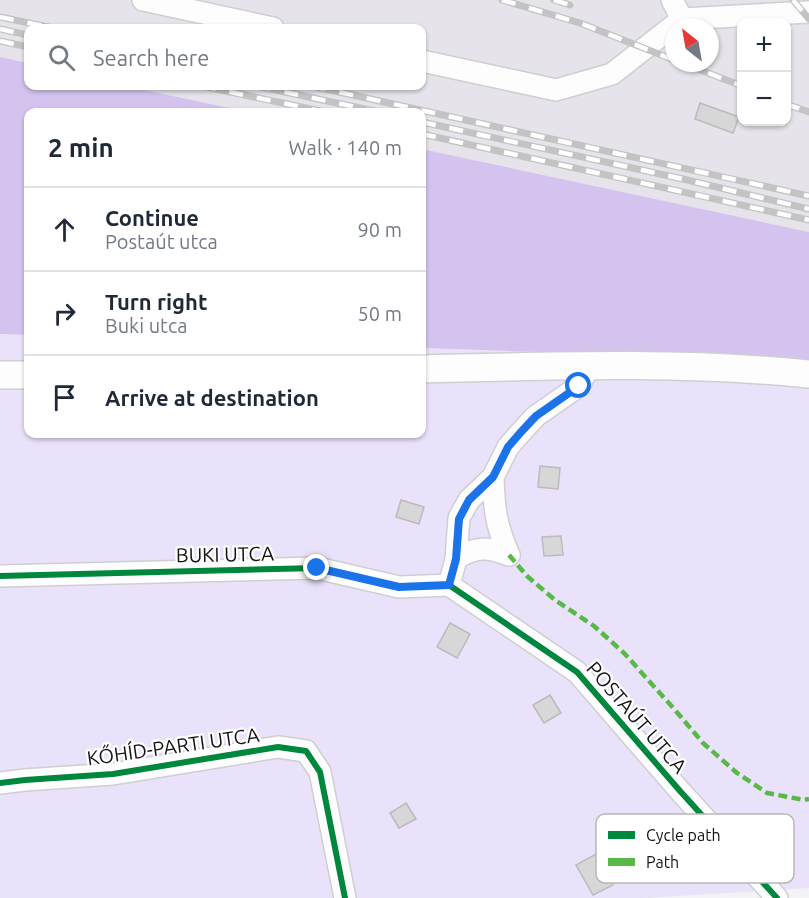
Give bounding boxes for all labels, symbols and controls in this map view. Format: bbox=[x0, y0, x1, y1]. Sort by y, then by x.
north arrow bbox=[665, 18, 719, 72]
map controls bbox=[737, 18, 791, 126]
button: + bbox=[737, 18, 791, 72]
search box bbox=[24, 24, 426, 90]
icon: search bbox=[45, 41, 78, 74]
text: Search here bbox=[93, 45, 209, 70]
button: − bbox=[737, 72, 791, 126]
text: 2 min bbox=[48, 133, 114, 162]
text: Walk · 140 m bbox=[289, 136, 402, 159]
text: Continue bbox=[105, 205, 199, 230]
icon: ahead bbox=[48, 213, 81, 246]
text: 90 m bbox=[358, 218, 402, 241]
text: Postaút utca bbox=[105, 230, 218, 253]
text: Turn right bbox=[105, 289, 207, 314]
icon: right bbox=[48, 297, 81, 330]
text: 50 m bbox=[358, 302, 402, 325]
text: Buki utca bbox=[105, 314, 187, 337]
route start bbox=[565, 372, 591, 398]
icon: arrive bbox=[48, 381, 81, 414]
text: Arrive at destination bbox=[105, 385, 319, 410]
street label: BUKI UTCA bbox=[176, 542, 274, 566]
route end bbox=[303, 554, 329, 580]
street label: POSTAÚT UTCA bbox=[582, 656, 692, 778]
street label: KŐHÍD-PARTI UTCA bbox=[85, 723, 261, 769]
legend bbox=[596, 814, 794, 883]
text: Cycle path bbox=[646, 826, 721, 844]
text: Path bbox=[646, 853, 679, 871]

